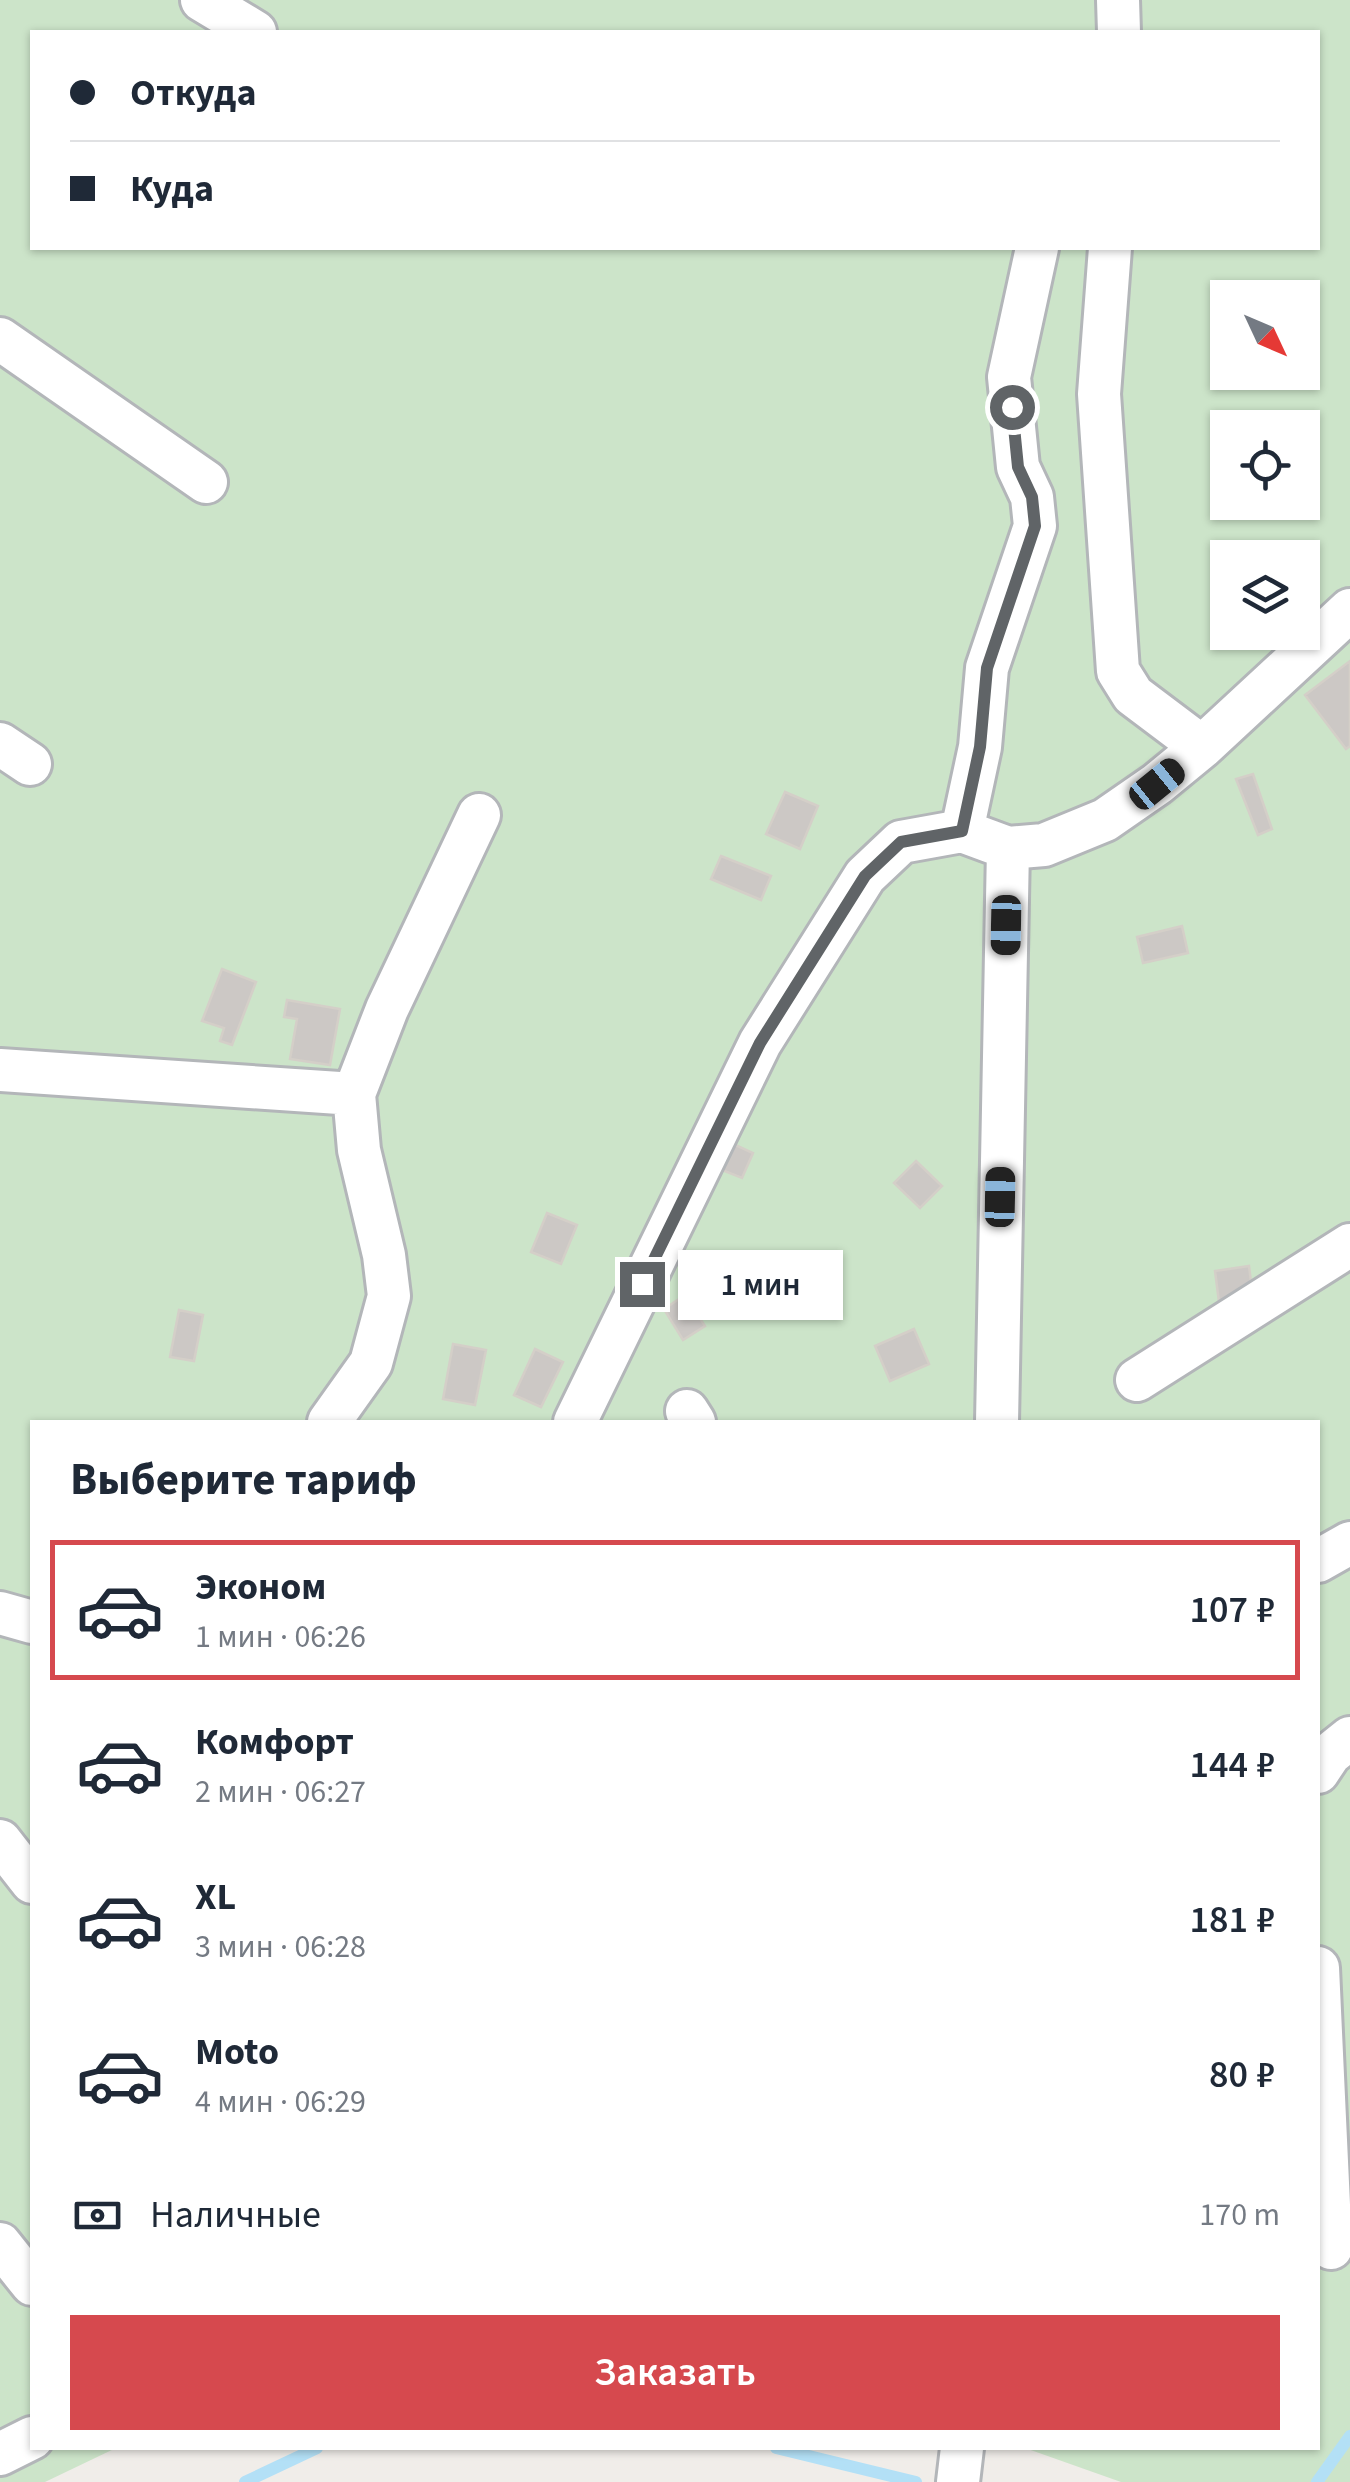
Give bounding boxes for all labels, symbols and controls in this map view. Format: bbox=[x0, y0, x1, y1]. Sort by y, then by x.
text: Откуда bbox=[130, 66, 257, 120]
text: Куда bbox=[130, 162, 214, 216]
north arrow bbox=[1210, 280, 1320, 390]
map controls bbox=[1210, 280, 1320, 650]
route start bbox=[990, 385, 1035, 430]
button: locate bbox=[1210, 410, 1320, 520]
button: layers bbox=[1210, 540, 1320, 650]
car bbox=[1124, 753, 1190, 815]
car bbox=[990, 895, 1022, 955]
car bbox=[984, 1167, 1016, 1227]
callout: 1 мин bbox=[677, 1249, 842, 1319]
route end bbox=[620, 1262, 665, 1307]
text: 1 мин bbox=[720, 1262, 801, 1308]
text: Выберите тариф bbox=[70, 1448, 417, 1512]
text: Эконом bbox=[195, 1560, 326, 1614]
icon: car bbox=[75, 1565, 165, 1655]
text: 107 ₽ bbox=[1189, 1583, 1275, 1637]
text: 1 мин · 06:26 bbox=[195, 1614, 366, 1660]
text: Комфорт bbox=[195, 1715, 354, 1769]
icon: car bbox=[75, 1720, 165, 1810]
text: 144 ₽ bbox=[1189, 1738, 1275, 1792]
text: 2 мин · 06:27 bbox=[195, 1769, 366, 1815]
text: XL bbox=[195, 1870, 236, 1924]
icon: car bbox=[75, 1875, 165, 1965]
text: 181 ₽ bbox=[1189, 1893, 1275, 1947]
text: 3 мин · 06:28 bbox=[195, 1924, 366, 1970]
text: Moto bbox=[195, 2025, 279, 2079]
icon: car bbox=[75, 2030, 165, 2120]
text: 80 ₽ bbox=[1209, 2048, 1275, 2102]
text: 4 мин · 06:29 bbox=[195, 2079, 366, 2125]
icon: cash bbox=[70, 2188, 125, 2243]
text: Наличные bbox=[150, 2188, 321, 2242]
text: 170 m bbox=[1199, 2192, 1280, 2238]
button: Заказать bbox=[70, 2315, 1280, 2430]

